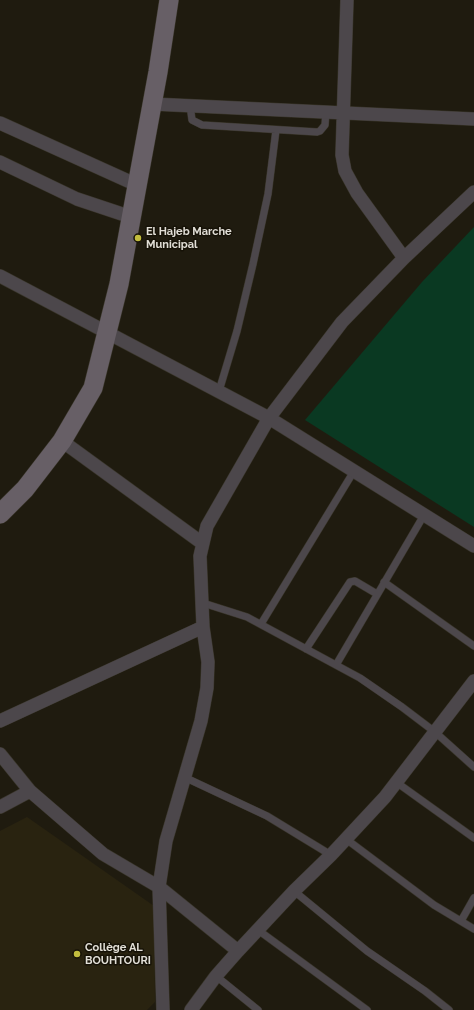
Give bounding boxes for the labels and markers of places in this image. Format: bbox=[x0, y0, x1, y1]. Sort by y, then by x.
place label: El Hajeb Marche Municipal bbox=[146, 225, 232, 251]
marker: El Hajeb Marche Municipal bbox=[133, 233, 143, 243]
place label: Collège AL BOUHTOURI bbox=[85, 941, 151, 967]
marker: Collège AL BOUHTOURI bbox=[72, 949, 82, 959]

